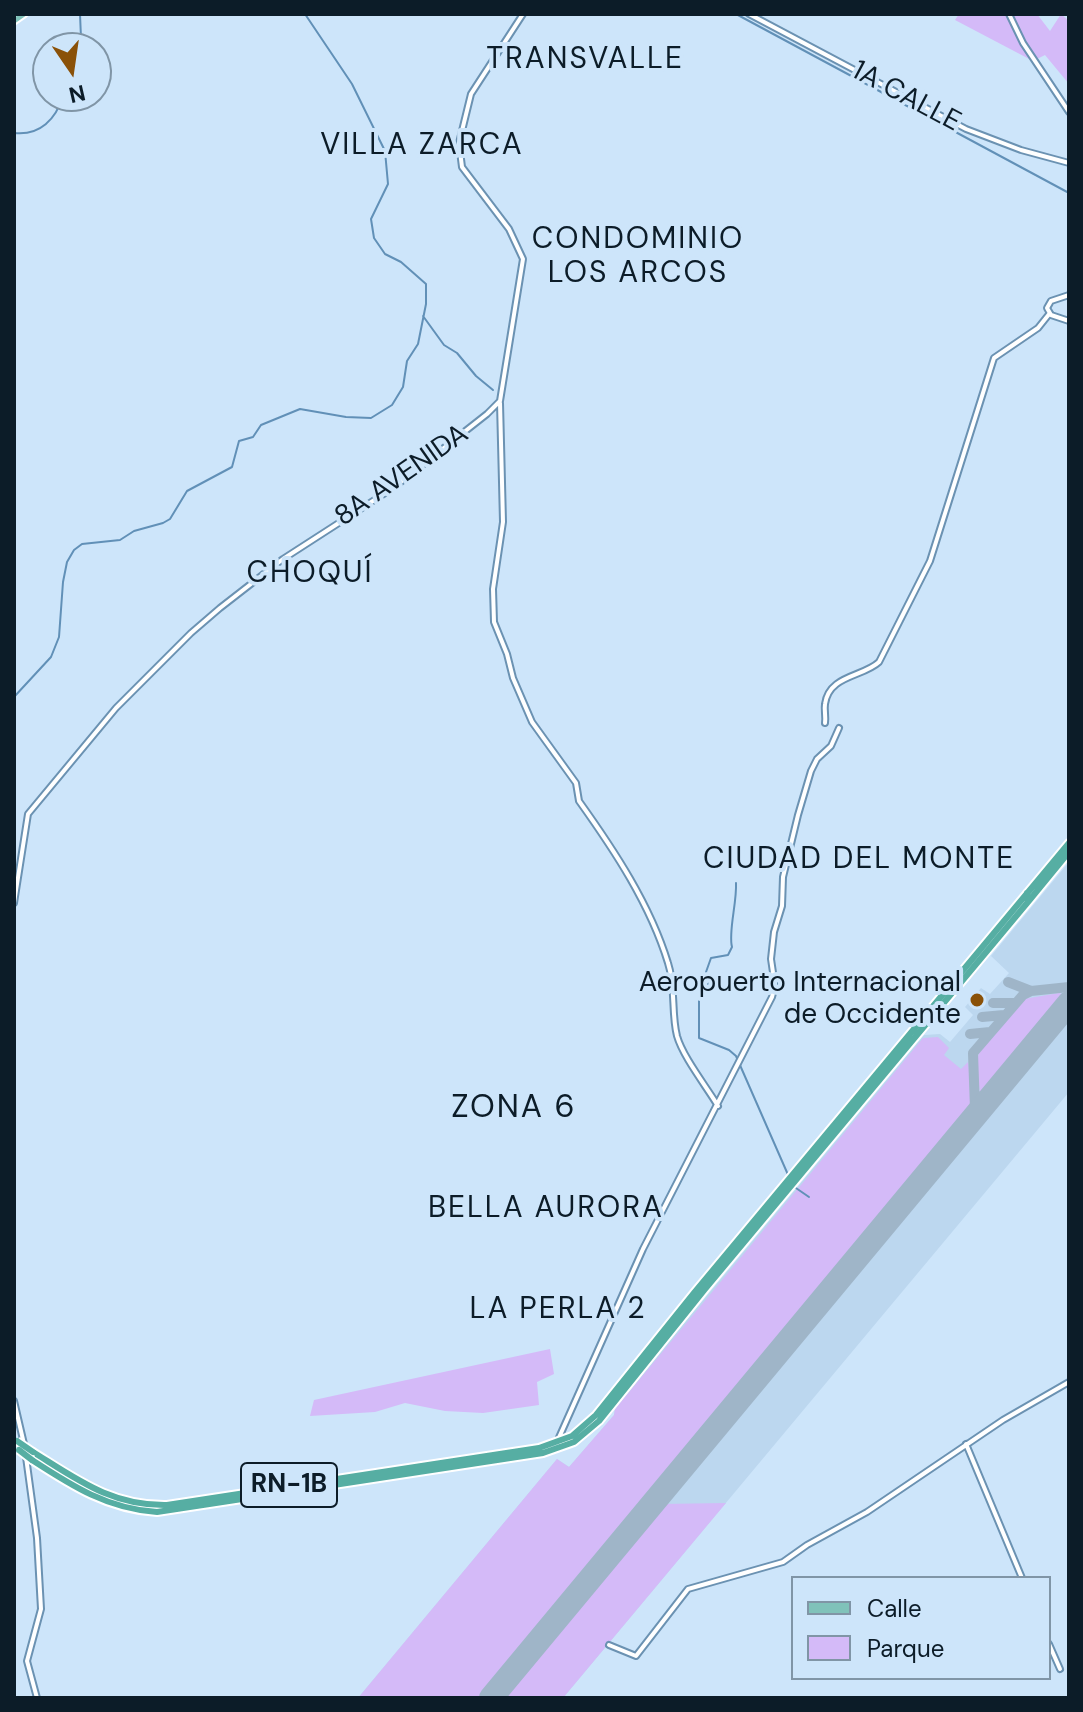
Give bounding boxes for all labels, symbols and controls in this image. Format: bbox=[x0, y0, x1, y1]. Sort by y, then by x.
north arrow bbox=[32, 32, 112, 112]
district label: TRANSVALLE bbox=[486, 42, 684, 78]
street label: 1A CALLE bbox=[846, 54, 966, 140]
text: N bbox=[66, 78, 88, 110]
district label: VILLA ZARCA bbox=[320, 128, 524, 164]
district label: CONDOMINIO LOS ARCOS bbox=[532, 222, 744, 292]
street label: 8A AVENIDA bbox=[329, 418, 475, 534]
district label: CHOQUÍ bbox=[246, 556, 374, 592]
district label: CIUDAD DEL MONTE bbox=[703, 842, 1015, 878]
place label: Aeropuerto Internacional de Occidente bbox=[639, 967, 961, 1033]
marker: Aeropuerto Internacional de Occidente bbox=[968, 991, 986, 1009]
district label: ZONA 6 bbox=[451, 1090, 577, 1128]
district label: BELLA AURORA bbox=[428, 1191, 664, 1227]
district label: LA PERLA 2 bbox=[470, 1292, 646, 1328]
road number: RN-1B bbox=[241, 1463, 337, 1507]
legend bbox=[791, 1576, 1051, 1680]
text: Calle bbox=[867, 1593, 922, 1624]
text: Parque bbox=[867, 1633, 944, 1664]

